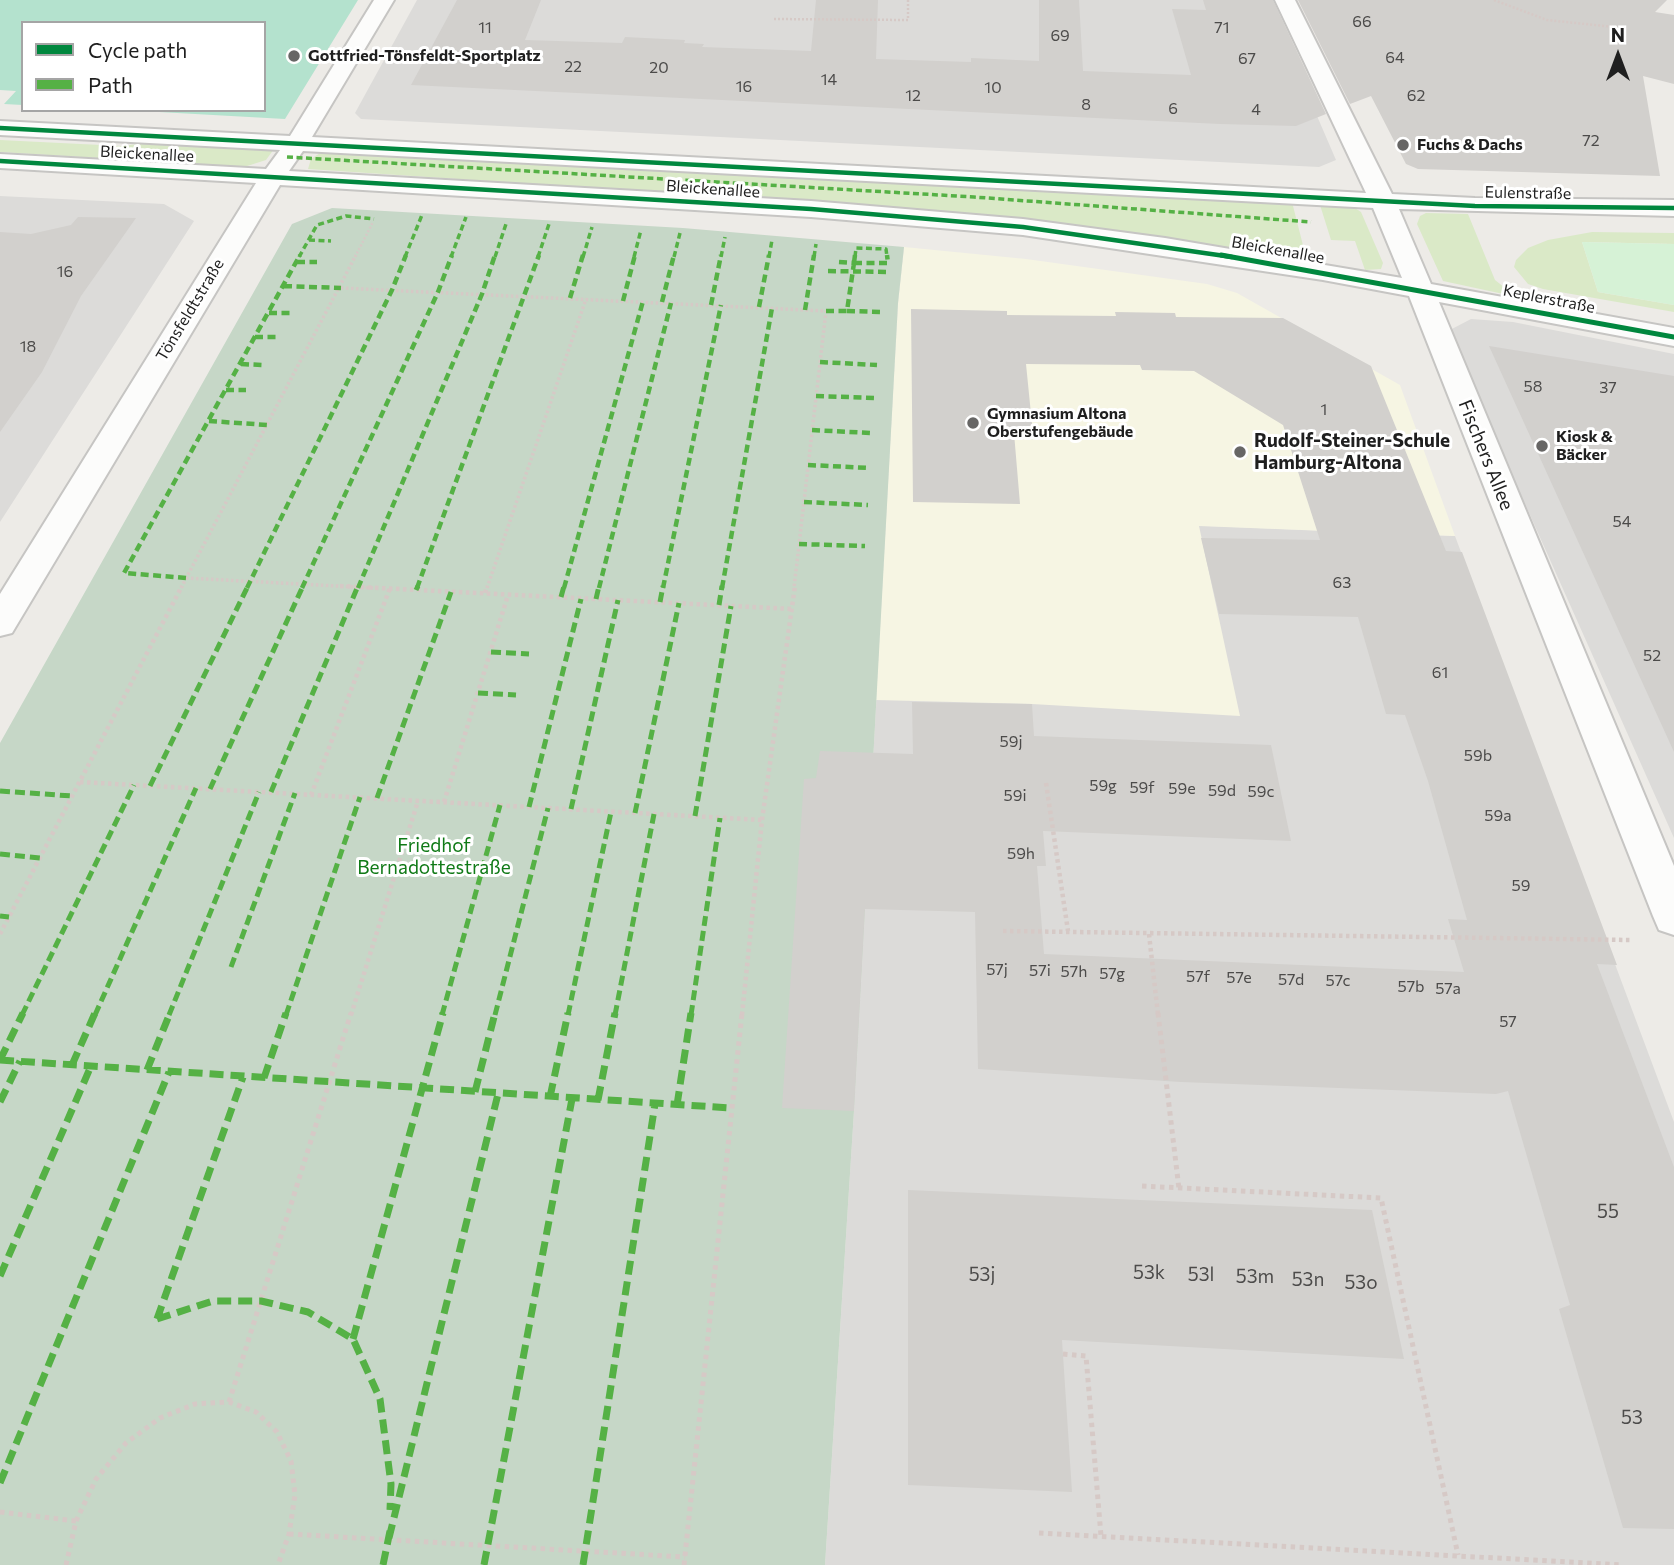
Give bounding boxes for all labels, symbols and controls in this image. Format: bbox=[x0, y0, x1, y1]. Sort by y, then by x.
house number: 66 bbox=[1352, 12, 1372, 32]
house number: 11 bbox=[478, 18, 492, 38]
house number: 71 bbox=[1214, 18, 1230, 38]
legend bbox=[21, 21, 266, 112]
north arrow bbox=[1583, 21, 1653, 91]
text: N bbox=[1611, 23, 1625, 46]
house number: 69 bbox=[1050, 26, 1070, 46]
text: Cycle path bbox=[88, 37, 187, 62]
place label: Gottfried-Tönsfeldt-Sportplatz bbox=[308, 46, 541, 66]
marker: Gottfried-Tönsfeldt-Sportplatz bbox=[286, 48, 302, 64]
house number: 64 bbox=[1385, 48, 1405, 68]
house number: 67 bbox=[1238, 49, 1256, 69]
house number: 22 bbox=[564, 57, 582, 77]
house number: 20 bbox=[649, 58, 669, 78]
house number: 14 bbox=[821, 70, 837, 90]
text: Path bbox=[88, 72, 133, 97]
house number: 16 bbox=[736, 77, 752, 97]
house number: 10 bbox=[984, 78, 1002, 98]
house number: 12 bbox=[905, 86, 921, 106]
house number: 62 bbox=[1407, 86, 1425, 106]
house number: 8 bbox=[1081, 95, 1091, 115]
house number: 6 bbox=[1168, 99, 1178, 119]
house number: 4 bbox=[1251, 100, 1261, 120]
house number: 72 bbox=[1582, 131, 1600, 151]
place label: Fuchs & Dachs bbox=[1417, 135, 1523, 155]
marker: Fuchs & Dachs bbox=[1395, 137, 1411, 153]
street label: Bleickenallee bbox=[99, 142, 195, 166]
street label: Bleickenallee bbox=[665, 176, 761, 202]
street label: Eulenstraße bbox=[1485, 183, 1571, 203]
street label: Bleickenallee bbox=[1230, 232, 1326, 268]
street label: Tönsfeldtstraße bbox=[152, 255, 228, 365]
house number: 16 bbox=[57, 262, 73, 282]
street label: Keplerstraße bbox=[1501, 281, 1597, 317]
house number: 18 bbox=[20, 337, 36, 357]
house number: 58 bbox=[1524, 377, 1542, 397]
house number: 37 bbox=[1599, 378, 1617, 398]
street label: Fischers Allee bbox=[1454, 396, 1518, 514]
house number: 1 bbox=[1321, 400, 1327, 420]
place label: Gymnasium Altona Oberstufengebäude bbox=[987, 404, 1133, 442]
marker: Gymnasium Altona Oberstufengebäude bbox=[965, 415, 981, 431]
place label: Kiosk & Bäcker bbox=[1556, 427, 1613, 465]
place label: Rudolf-Steiner-Schule Hamburg-Altona bbox=[1254, 430, 1450, 474]
marker: Kiosk & Bäcker bbox=[1534, 438, 1550, 454]
marker: Rudolf-Steiner-Schule Hamburg-Altona bbox=[1232, 444, 1248, 460]
house number: 54 bbox=[1613, 512, 1631, 532]
house number: 63 bbox=[1333, 573, 1351, 593]
house number: 52 bbox=[1643, 646, 1661, 666]
house number: 61 bbox=[1432, 663, 1448, 683]
house number: 59j bbox=[1000, 732, 1022, 752]
house number: 59b bbox=[1464, 746, 1492, 766]
house number: 59g bbox=[1089, 776, 1117, 796]
house number: 59f bbox=[1129, 778, 1155, 798]
house number: 59e bbox=[1168, 779, 1196, 799]
house number: 59d bbox=[1208, 781, 1236, 801]
house number: 59c bbox=[1248, 782, 1274, 802]
house number: 59i bbox=[1003, 786, 1027, 806]
house number: 59a bbox=[1484, 806, 1512, 826]
park label: Friedhof Bernadottestraße bbox=[357, 835, 511, 879]
house number: 59h bbox=[1007, 844, 1035, 864]
house number: 59 bbox=[1512, 876, 1530, 896]
house number: 57j bbox=[986, 960, 1008, 980]
house number: 57i bbox=[1029, 961, 1051, 981]
house number: 57h bbox=[1061, 962, 1087, 982]
house number: 57g bbox=[1099, 964, 1125, 984]
house number: 57f bbox=[1186, 967, 1210, 987]
house number: 57e bbox=[1226, 968, 1252, 988]
house number: 57d bbox=[1278, 970, 1304, 990]
house number: 57c bbox=[1326, 971, 1350, 991]
house number: 57b bbox=[1397, 977, 1425, 997]
house number: 57a bbox=[1435, 979, 1461, 999]
house number: 57 bbox=[1499, 1012, 1517, 1032]
house number: 55 bbox=[1597, 1201, 1619, 1223]
house number: 53k bbox=[1133, 1262, 1165, 1284]
house number: 53j bbox=[969, 1264, 995, 1286]
house number: 53l bbox=[1188, 1264, 1214, 1286]
house number: 53m bbox=[1236, 1266, 1274, 1288]
house number: 53n bbox=[1292, 1269, 1324, 1291]
house number: 53o bbox=[1344, 1272, 1378, 1294]
house number: 53 bbox=[1621, 1407, 1643, 1429]

